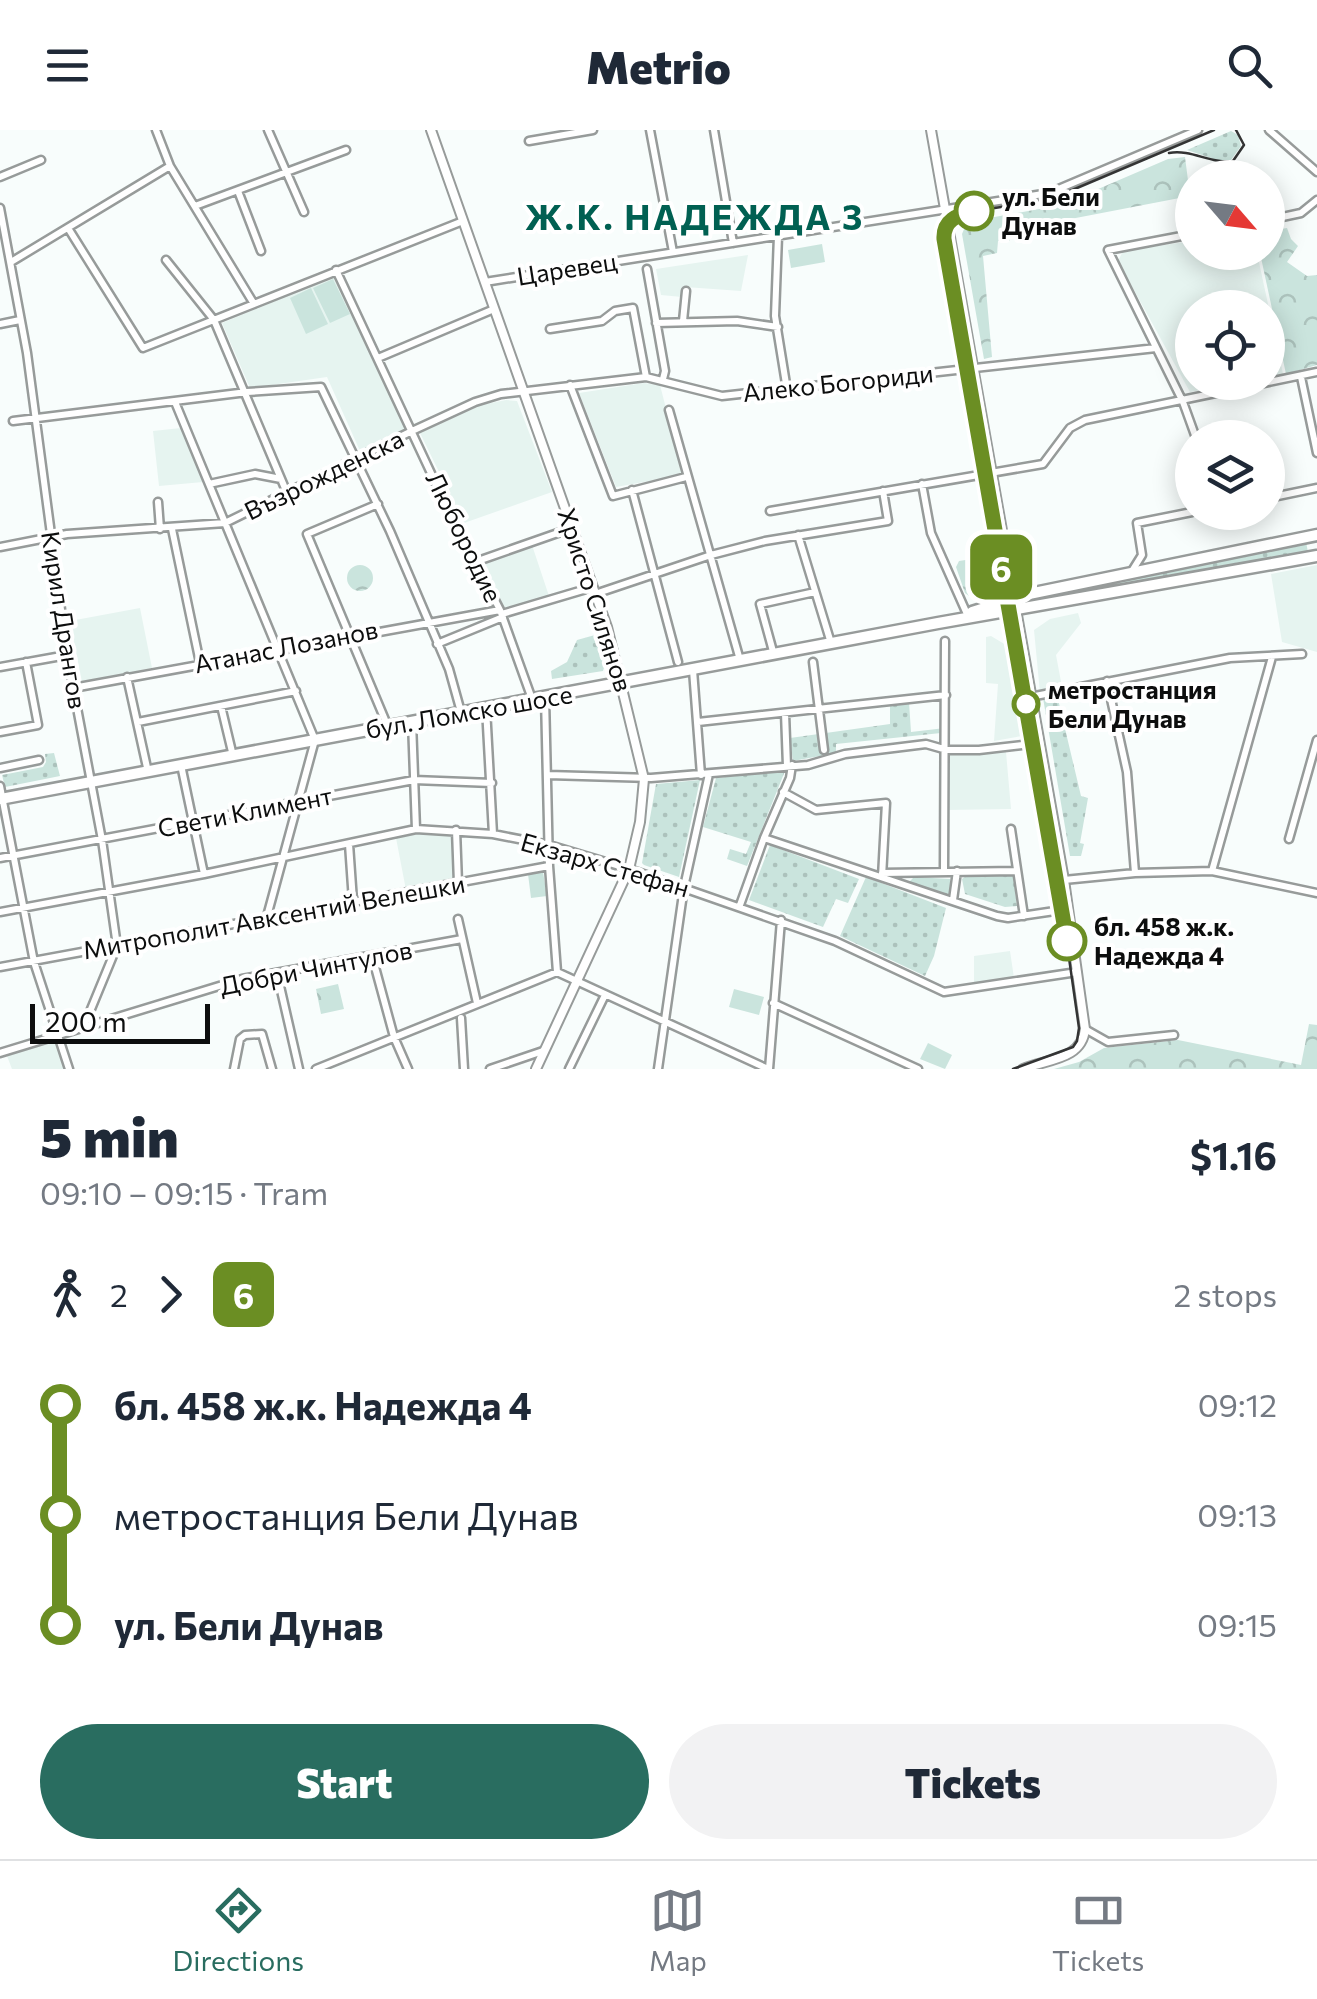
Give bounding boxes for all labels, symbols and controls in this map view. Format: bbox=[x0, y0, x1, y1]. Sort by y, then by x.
icon: menu bbox=[40, 38, 95, 93]
text: Metrio bbox=[586, 38, 731, 93]
icon: search bbox=[1222, 38, 1277, 93]
north arrow bbox=[1175, 160, 1285, 270]
map controls bbox=[1175, 160, 1285, 530]
place label: ул. Бели Дунав bbox=[1002, 181, 1100, 240]
marker: ул. Бели Дунав bbox=[955, 192, 993, 230]
district label: Ж.К. НАДЕЖДА 3 bbox=[525, 194, 865, 237]
street label: Царевец bbox=[515, 245, 619, 291]
button: locate bbox=[1175, 290, 1285, 400]
street label: Алеко Богориди bbox=[741, 357, 935, 407]
button: layers bbox=[1175, 420, 1285, 530]
street label: Възрожденска bbox=[239, 423, 408, 526]
street label: Любородие bbox=[421, 467, 509, 606]
street label: Христо Силянов bbox=[552, 504, 640, 695]
street label: Кирил Дрангов bbox=[36, 529, 94, 711]
line badge: 6 bbox=[968, 534, 1034, 600]
text: 6 bbox=[990, 546, 1012, 589]
street label: Атанас Лозанов bbox=[192, 614, 380, 679]
place label: метростанция Бели Дунав bbox=[1048, 674, 1216, 733]
street label: бул. Ломско шосе bbox=[363, 678, 575, 744]
marker: метростанция Бели Дунав bbox=[1013, 691, 1039, 717]
street label: Свети Климент bbox=[155, 779, 335, 843]
street label: Екзарх Стефан bbox=[518, 826, 693, 902]
street label: Митрополит Авксентий Велешки bbox=[80, 868, 467, 964]
place label: бл. 458 ж.к. Надежда 4 bbox=[1094, 911, 1234, 970]
marker: бл. 458 ж.к. Надежда 4 bbox=[1048, 922, 1086, 960]
street label: Добри Чинтулов bbox=[217, 934, 415, 1000]
scale bar bbox=[30, 999, 210, 1044]
text: 200 m bbox=[45, 1004, 127, 1038]
text: 5 min bbox=[40, 1101, 179, 1168]
text: $1.16 bbox=[1190, 1131, 1277, 1178]
text: 09:10 – 09:15 · Tram bbox=[40, 1172, 328, 1212]
icon: walk bbox=[40, 1267, 95, 1322]
icon: forward bbox=[143, 1267, 198, 1322]
text: 6 bbox=[233, 1273, 254, 1316]
text: 2 bbox=[110, 1274, 128, 1314]
text: 2 stops bbox=[1173, 1274, 1277, 1314]
text: бл. 458 ж.к. Надежда 4 bbox=[114, 1381, 532, 1428]
text: 09:12 bbox=[1198, 1384, 1277, 1424]
text: метростанция Бели Дунав bbox=[114, 1491, 579, 1538]
text: 09:13 bbox=[1197, 1494, 1277, 1534]
text: ул. Бели Дунав bbox=[114, 1601, 384, 1648]
text: 09:15 bbox=[1197, 1604, 1277, 1644]
button: Start bbox=[40, 1724, 649, 1839]
button: Tickets bbox=[669, 1724, 1277, 1839]
tab: Directions bbox=[173, 1883, 304, 1977]
tab: Map bbox=[649, 1883, 707, 1977]
tab: Tickets bbox=[1052, 1883, 1144, 1977]

